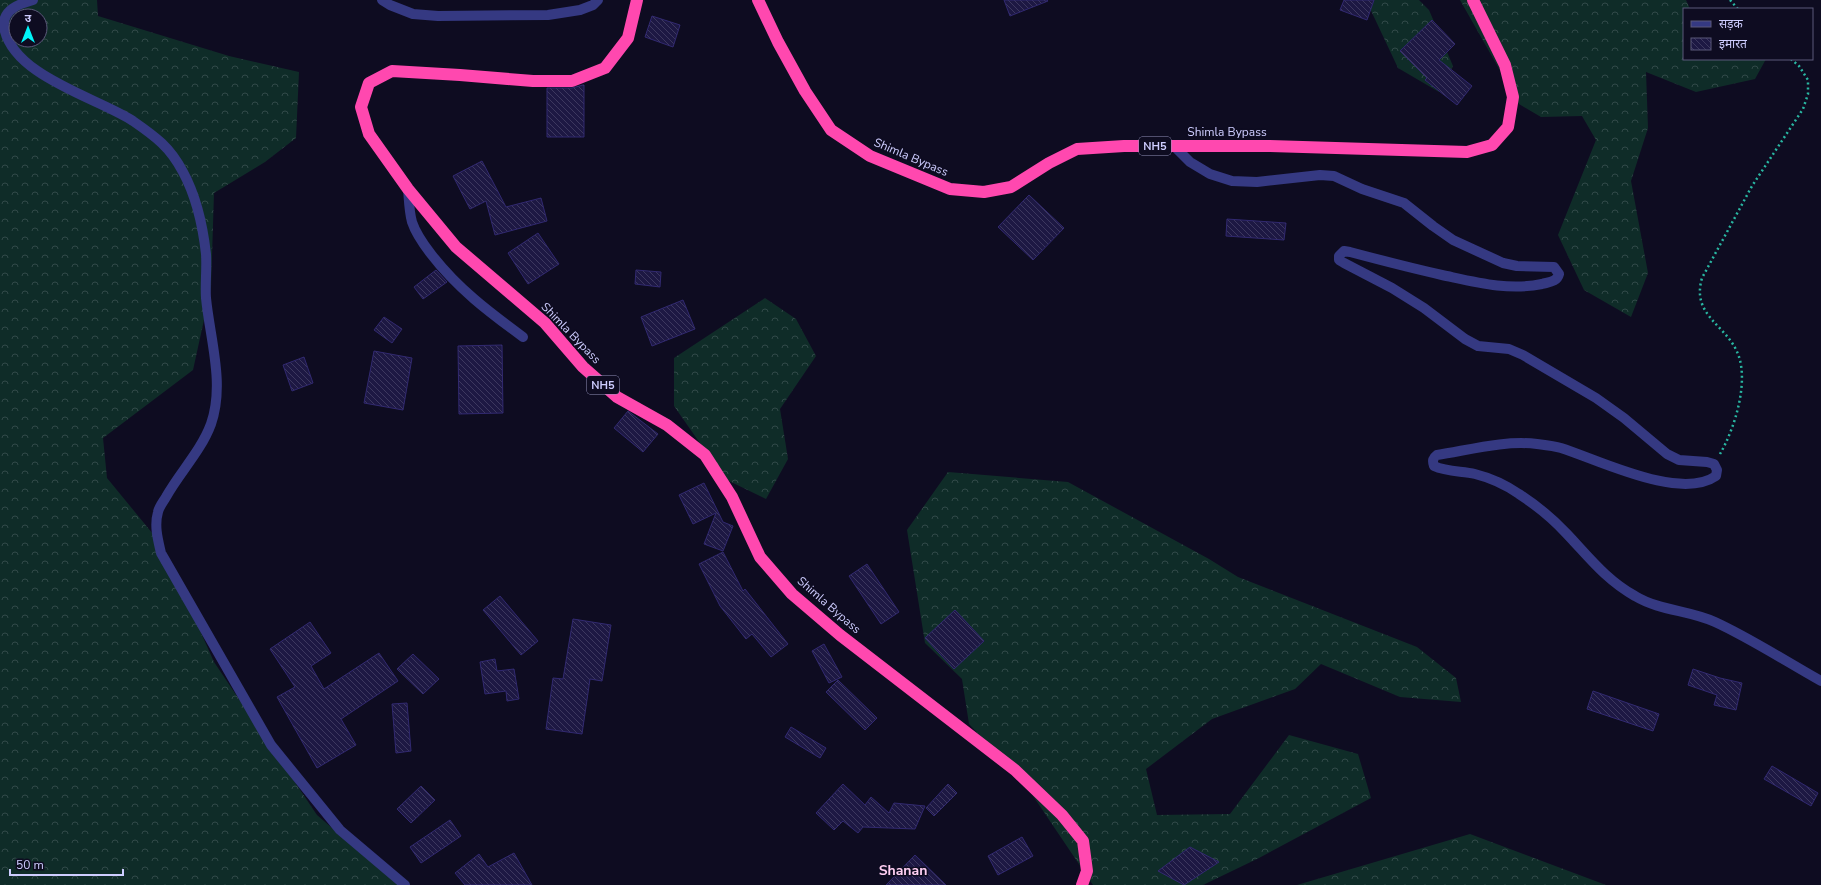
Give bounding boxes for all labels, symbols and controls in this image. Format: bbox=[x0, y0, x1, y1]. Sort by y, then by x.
north arrow bbox=[8, 8, 48, 48]
legend bbox=[1683, 8, 1813, 60]
text: उ bbox=[25, 11, 32, 26]
text: सड़क bbox=[1719, 16, 1744, 32]
text: इमारत bbox=[1719, 36, 1748, 52]
street label: Shimla Bypass bbox=[1187, 124, 1267, 140]
street label: Shimla Bypass bbox=[871, 134, 951, 180]
road number: NH5 bbox=[1139, 137, 1171, 155]
street label: Shimla Bypass bbox=[538, 299, 604, 367]
road number: NH5 bbox=[587, 376, 619, 394]
street label: Shimla Bypass bbox=[794, 573, 864, 637]
scale bar bbox=[10, 851, 123, 877]
text: 50 m bbox=[16, 857, 44, 873]
district label: Shanan bbox=[879, 861, 927, 880]

